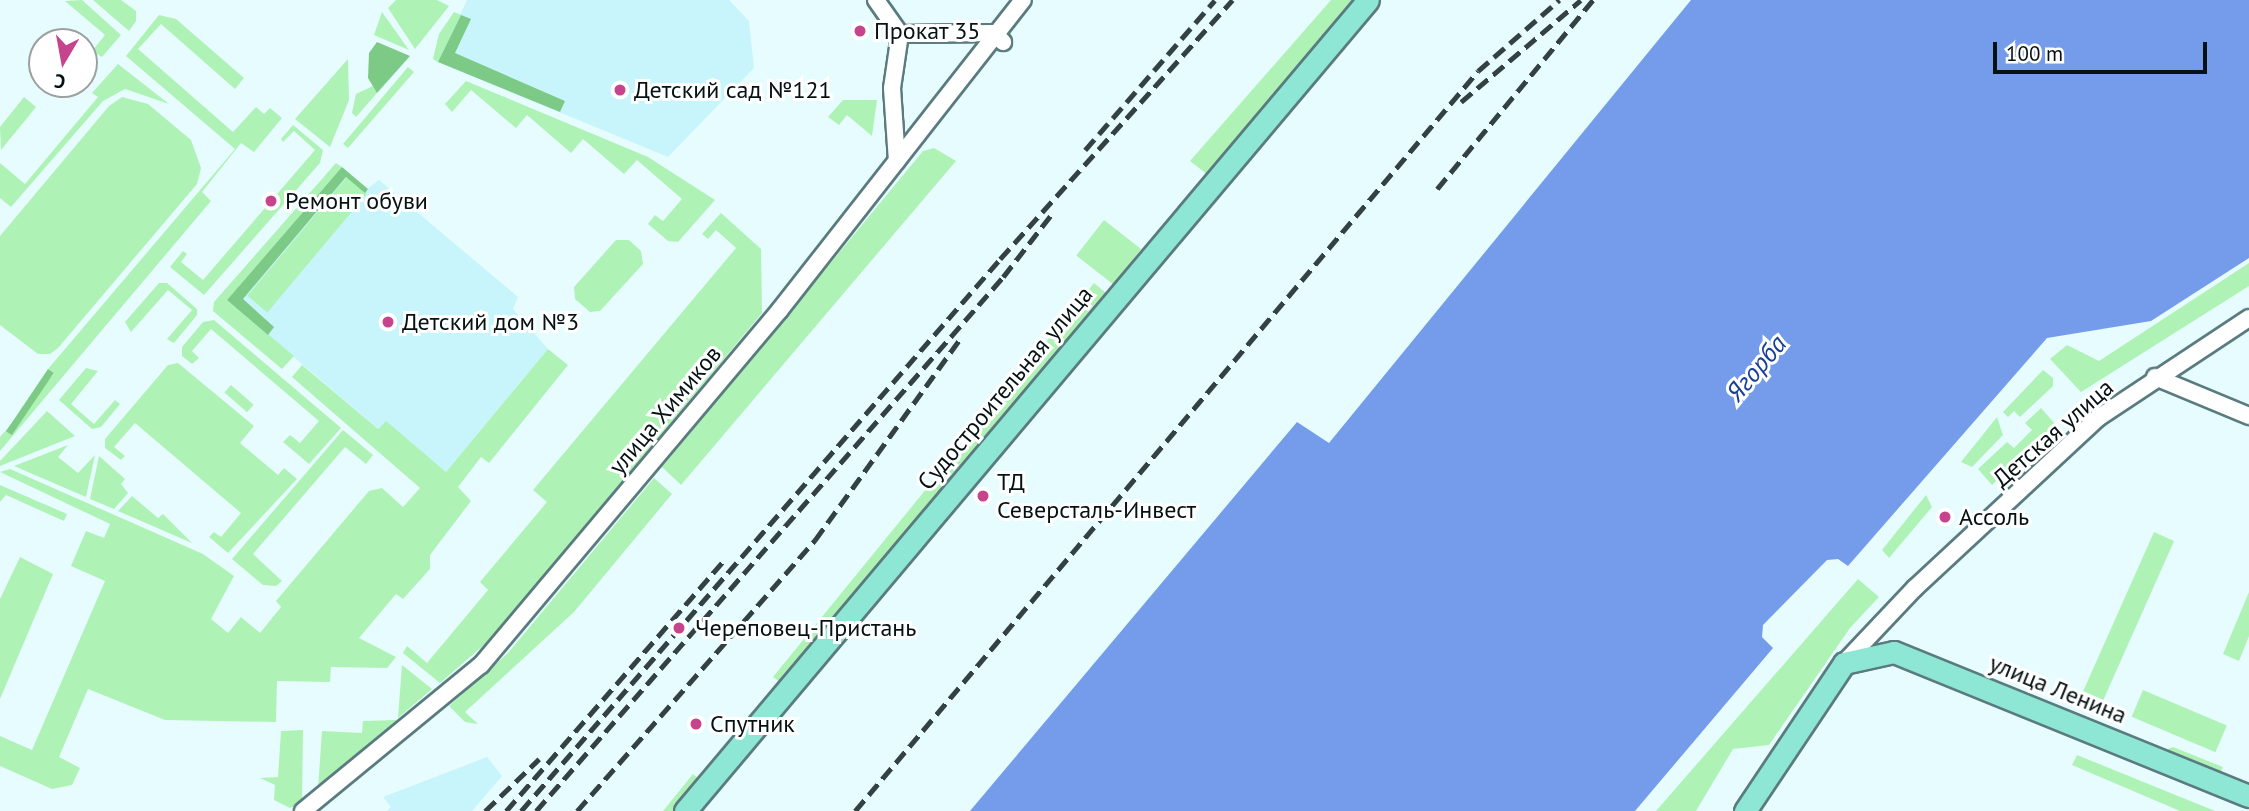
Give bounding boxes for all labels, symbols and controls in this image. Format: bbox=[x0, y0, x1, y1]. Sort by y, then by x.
place label: Прокат 35 bbox=[874, 17, 981, 45]
marker: Прокат 35 bbox=[852, 23, 868, 39]
north arrow bbox=[28, 28, 98, 98]
scale bar bbox=[1997, 28, 2210, 72]
text: 100 m bbox=[2006, 40, 2063, 67]
text: С bbox=[52, 69, 67, 94]
place label: Детский сад №121 bbox=[634, 76, 832, 104]
marker: Детский сад №121 bbox=[612, 82, 628, 98]
place label: Ремонт обуви bbox=[285, 187, 429, 215]
marker: Ремонт обуви bbox=[263, 193, 279, 209]
street label: Судостроительная улица bbox=[911, 280, 1099, 496]
place label: Детский дом №3 bbox=[402, 308, 579, 336]
marker: Детский дом №3 bbox=[380, 314, 396, 330]
water label: Ягорба bbox=[1719, 329, 1793, 407]
street label: улица Химиков bbox=[603, 339, 727, 481]
street label: Детская улица bbox=[1987, 373, 2119, 493]
place label: ТД Северсталь-Инвест bbox=[997, 468, 1196, 524]
marker: ТД Северсталь-Инвест bbox=[975, 488, 991, 504]
place label: Ассоль bbox=[1959, 503, 2029, 531]
marker: Ассоль bbox=[1937, 509, 1953, 525]
place label: Череповец-Пристань bbox=[695, 614, 916, 642]
marker: Череповец-Пристань bbox=[669, 618, 689, 638]
street label: улица Ленина bbox=[1985, 648, 2131, 730]
place label: Спутник bbox=[710, 710, 795, 738]
marker: Спутник bbox=[688, 716, 704, 732]

